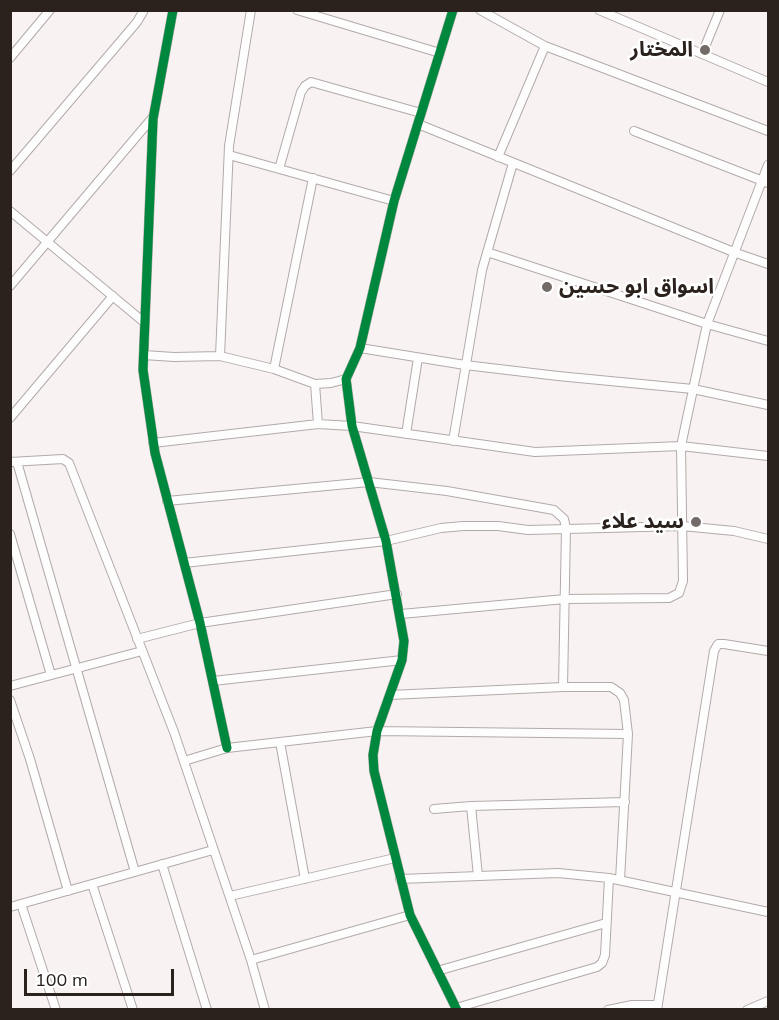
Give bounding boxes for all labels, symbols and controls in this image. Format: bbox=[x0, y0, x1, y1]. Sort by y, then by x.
place label: المختار bbox=[630, 37, 693, 63]
marker: المختار bbox=[698, 43, 712, 57]
place label: اسواق ابو حسين bbox=[559, 274, 714, 300]
marker: اسواق ابو حسين bbox=[540, 280, 554, 294]
place label: سيد علاء bbox=[602, 509, 684, 535]
marker: سيد علاء bbox=[689, 515, 703, 529]
scale bar bbox=[27, 957, 177, 995]
text: 100 m bbox=[35, 968, 88, 991]

